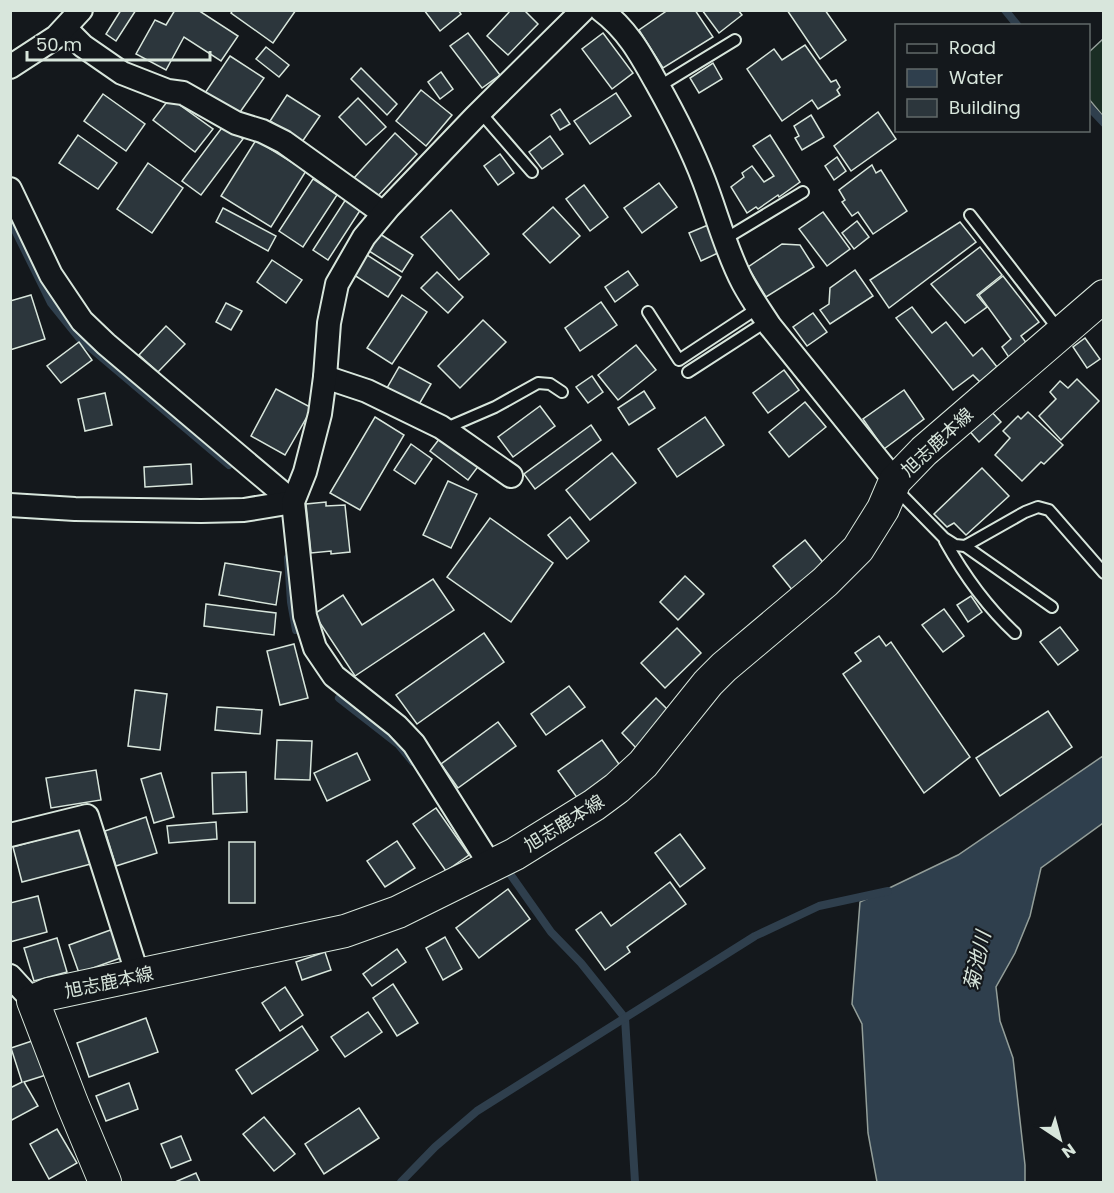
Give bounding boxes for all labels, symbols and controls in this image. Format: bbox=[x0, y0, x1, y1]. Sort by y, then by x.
scale bar bbox=[27, 24, 210, 62]
legend bbox=[895, 24, 1090, 132]
text: 50 m bbox=[36, 32, 82, 57]
text: Road bbox=[949, 35, 996, 60]
text: Water bbox=[949, 65, 1003, 90]
text: Building bbox=[949, 95, 1021, 120]
street label: 旭志鹿本線 bbox=[896, 402, 978, 482]
street label: 旭志鹿本線 bbox=[519, 789, 609, 857]
water label: 菊池川 bbox=[957, 927, 998, 993]
street label: 旭志鹿本線 bbox=[62, 960, 156, 1004]
north arrow bbox=[1030, 1109, 1090, 1169]
text: N bbox=[1057, 1138, 1080, 1164]

